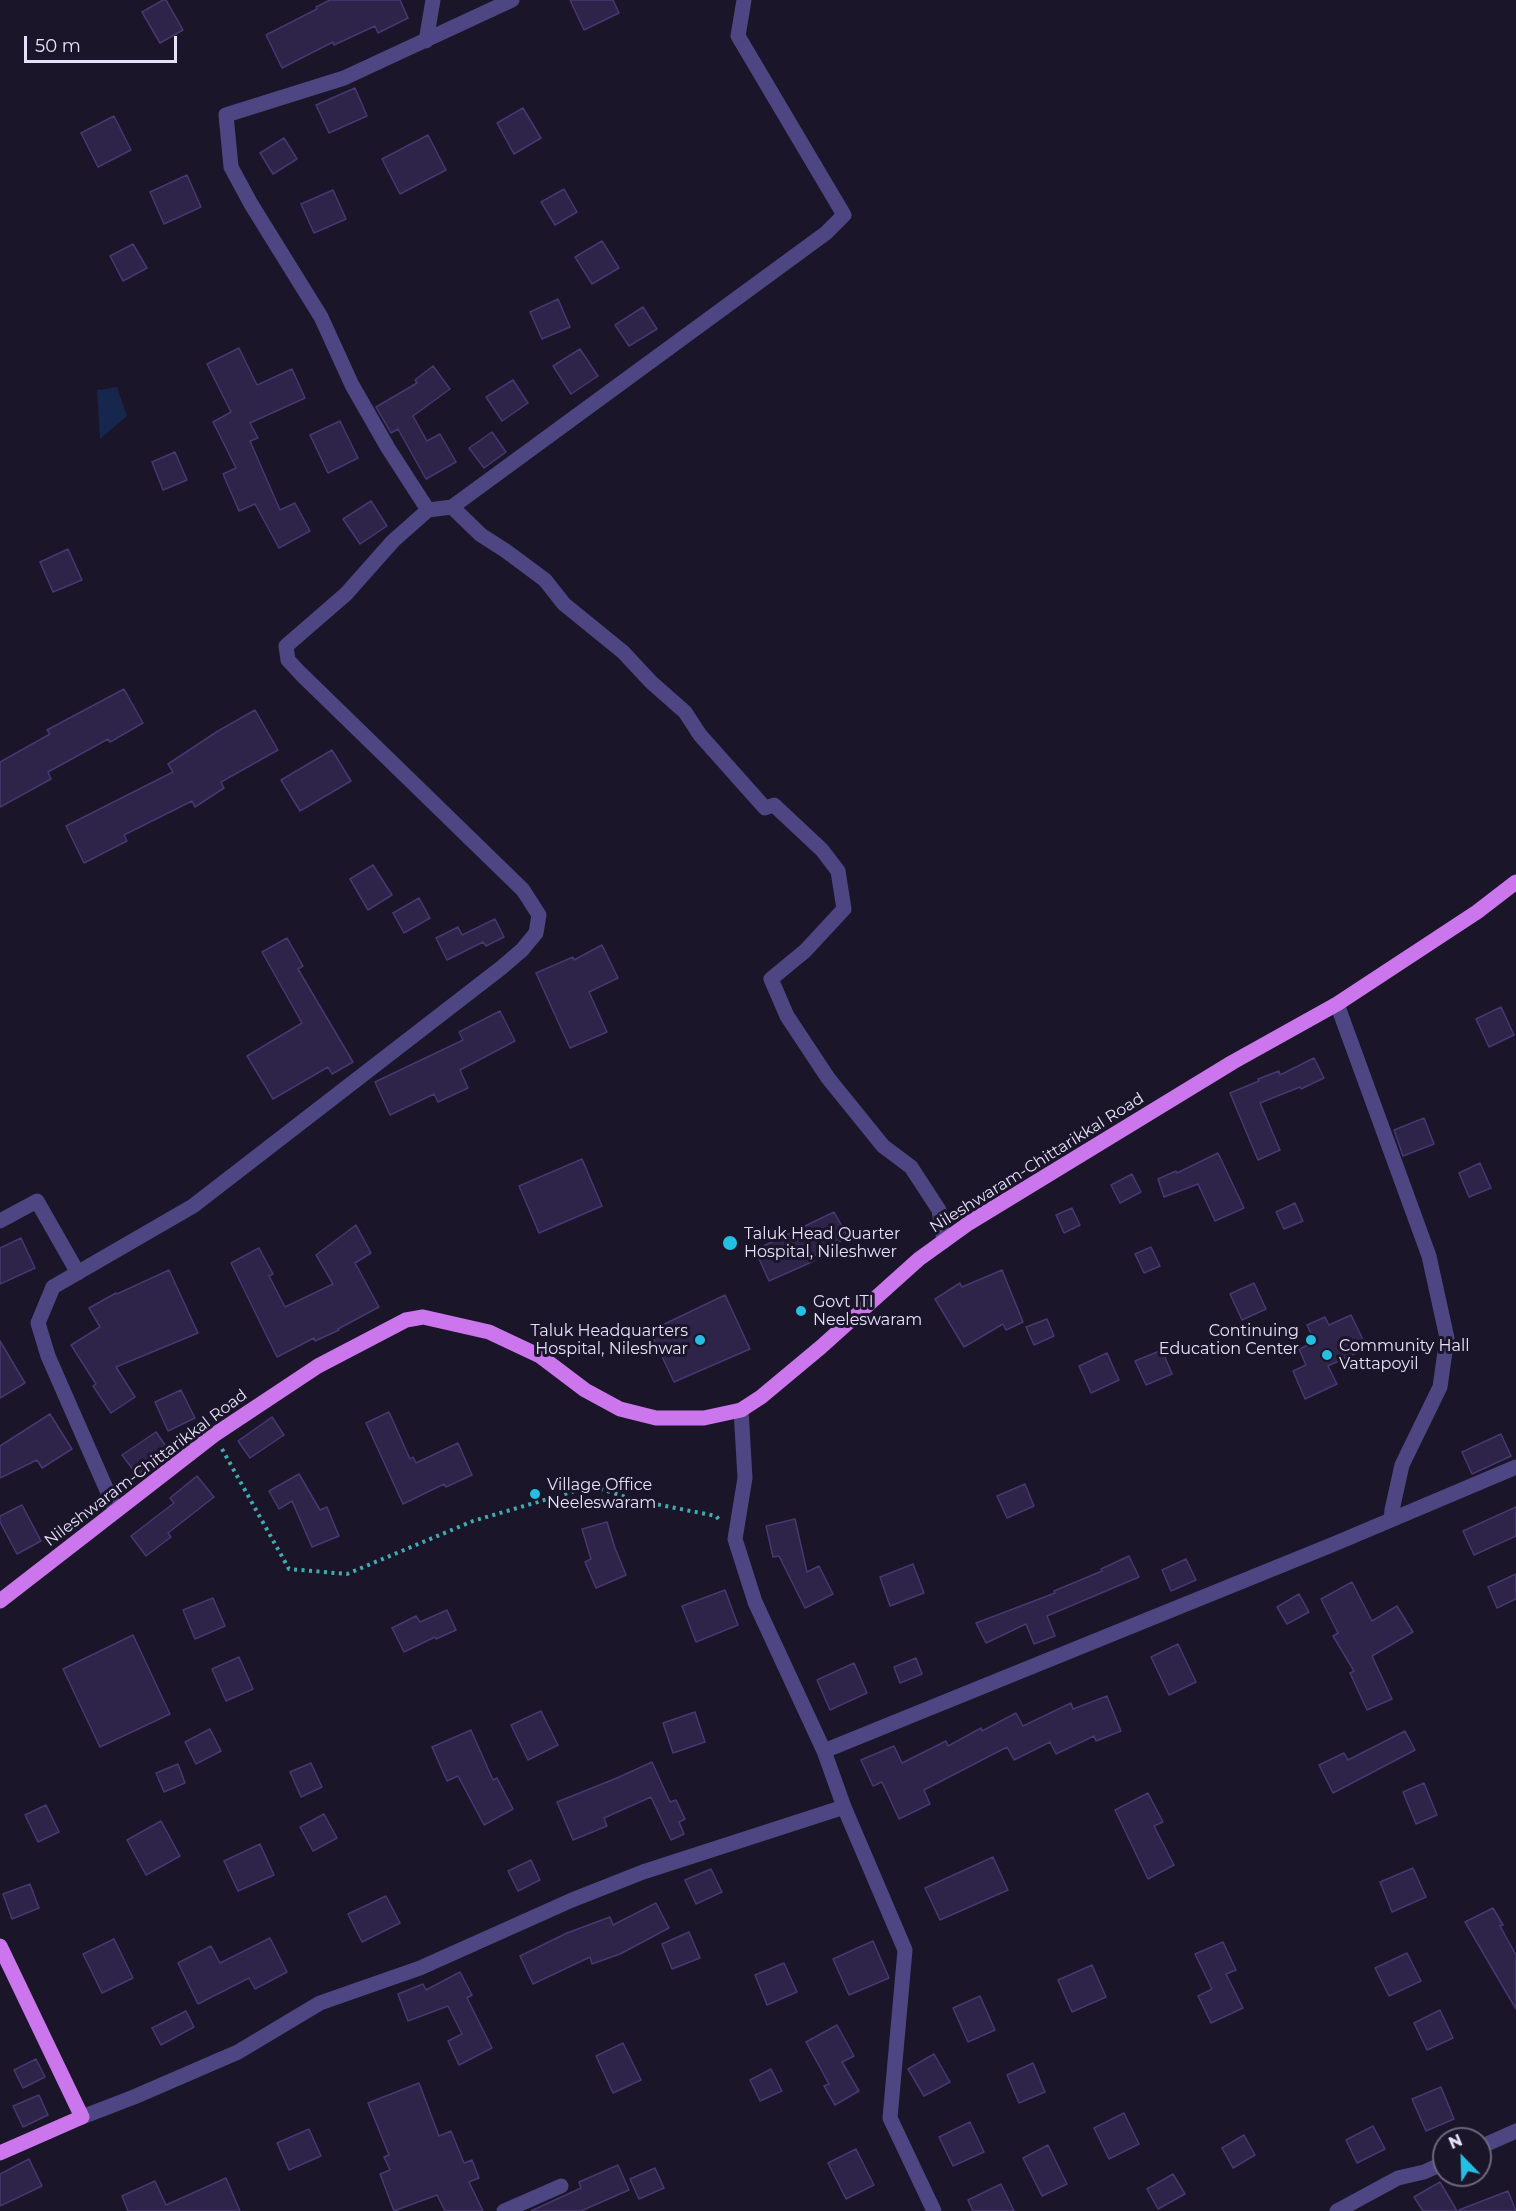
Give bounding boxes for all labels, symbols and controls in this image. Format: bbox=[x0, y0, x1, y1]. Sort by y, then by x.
scale bar bbox=[27, 24, 180, 62]
text: 50 m bbox=[35, 35, 81, 57]
street label: Nileshwaram-Chittarikkal Road bbox=[926, 1089, 1148, 1237]
place label: Taluk Head Quarter Hospital, Nileshwer bbox=[744, 1224, 900, 1262]
marker: Taluk Head Quarter Hospital, Nileshwer bbox=[721, 1234, 739, 1252]
place label: Govt ITI Neeleswaram bbox=[813, 1292, 922, 1330]
marker: Govt ITI Neeleswaram bbox=[794, 1304, 808, 1318]
place label: Taluk Headquarters Hospital, Nileshwar bbox=[531, 1321, 688, 1359]
place label: Continuing Education Center bbox=[1159, 1321, 1299, 1359]
marker: Taluk Headquarters Hospital, Nileshwar bbox=[693, 1333, 707, 1347]
marker: Continuing Education Center bbox=[1304, 1333, 1318, 1347]
place label: Community Hall Vattapoyil bbox=[1339, 1336, 1470, 1374]
marker: Community Hall Vattapoyil bbox=[1320, 1348, 1334, 1362]
street label: Nileshwaram-Chittarikkal Road bbox=[41, 1385, 251, 1551]
place label: Village Office Neeleswaram bbox=[547, 1475, 656, 1513]
marker: Village Office Neeleswaram bbox=[528, 1487, 542, 1501]
north arrow bbox=[1432, 2127, 1492, 2187]
text: N bbox=[1446, 2131, 1465, 2153]

